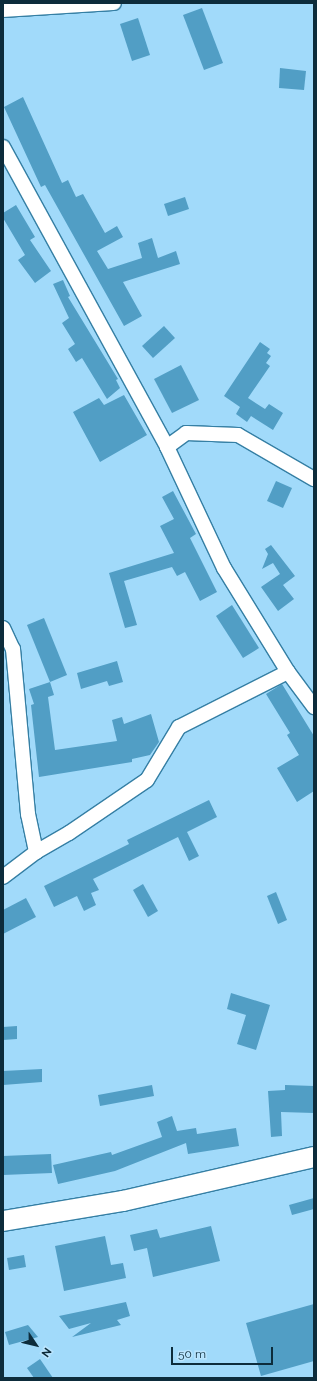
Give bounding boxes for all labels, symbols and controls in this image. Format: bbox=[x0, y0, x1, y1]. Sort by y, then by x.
north arrow bbox=[16, 1325, 56, 1365]
scale bar bbox=[173, 1339, 275, 1365]
text: N bbox=[39, 1345, 54, 1359]
text: 50 m bbox=[178, 1347, 206, 1361]

